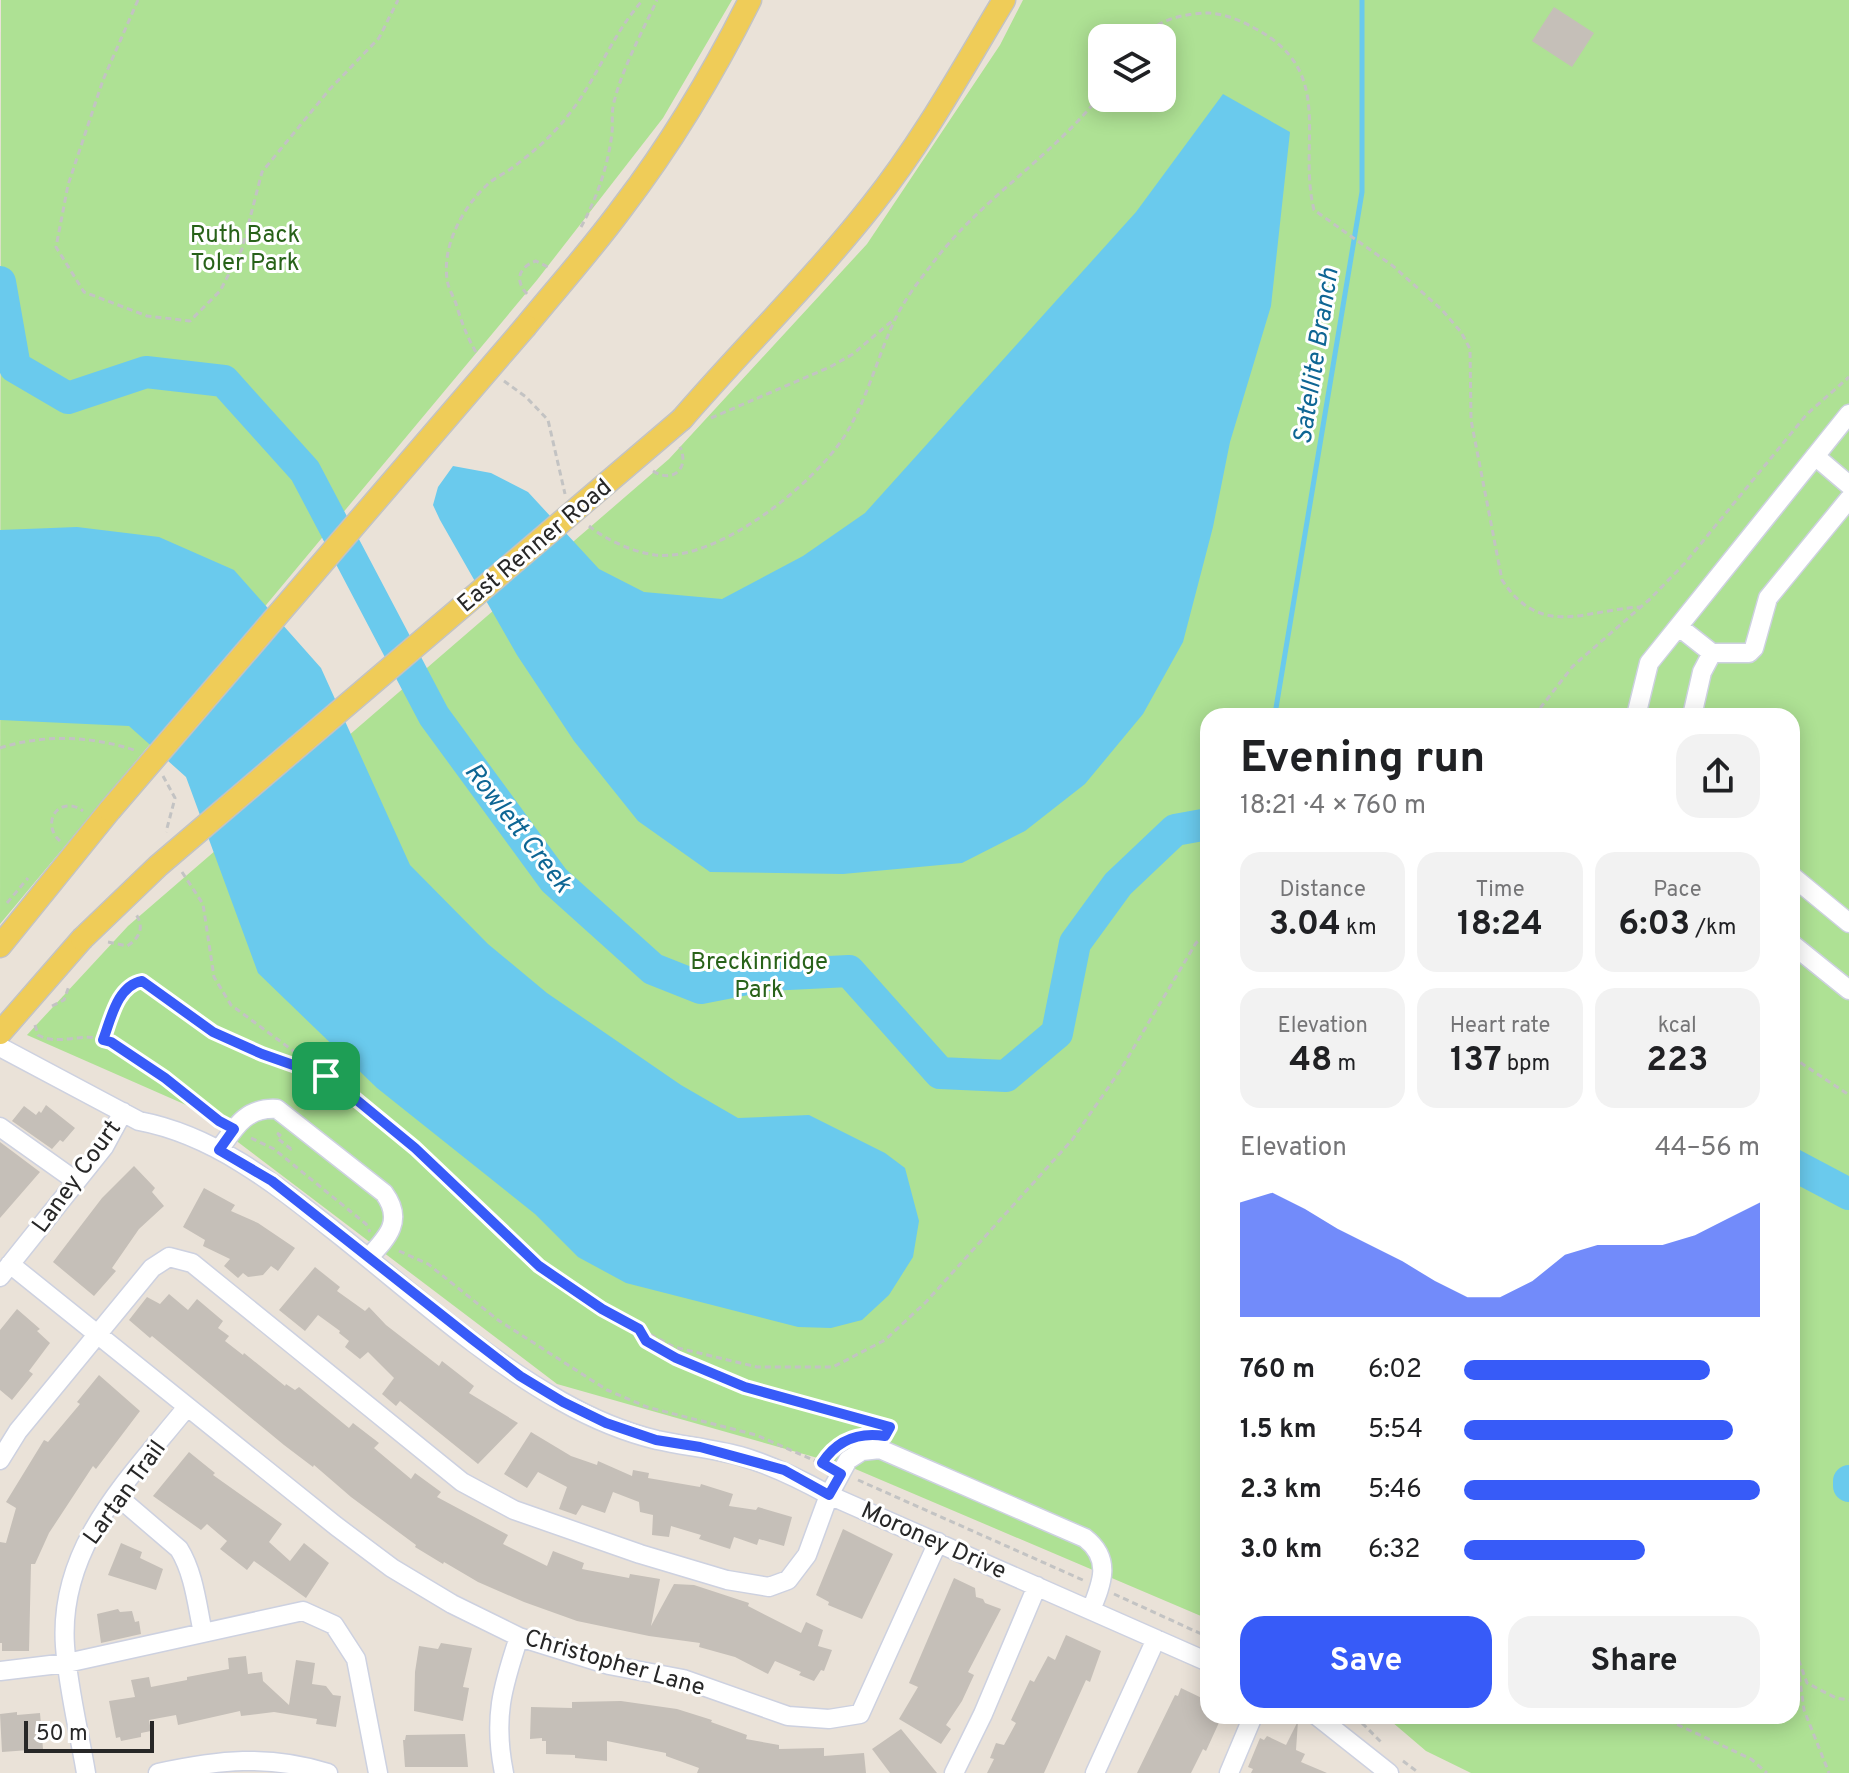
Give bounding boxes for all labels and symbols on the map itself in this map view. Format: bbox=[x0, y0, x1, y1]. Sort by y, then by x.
park label: Ruth Back Toler Park bbox=[190, 221, 300, 279]
water label: Satellite Branch bbox=[1287, 266, 1348, 447]
street label: East Renner Road bbox=[452, 473, 619, 620]
water label: Rowlett Creek bbox=[456, 757, 579, 901]
park label: Breckinridge Park bbox=[690, 948, 828, 1006]
pin bbox=[292, 1042, 360, 1110]
street label: Laney Court bbox=[27, 1115, 129, 1240]
street label: Lartan Trail bbox=[78, 1435, 174, 1551]
street label: Moroney Drive bbox=[856, 1496, 1011, 1587]
street label: Christopher Lane bbox=[521, 1624, 708, 1704]
scale bar bbox=[24, 1717, 154, 1753]

